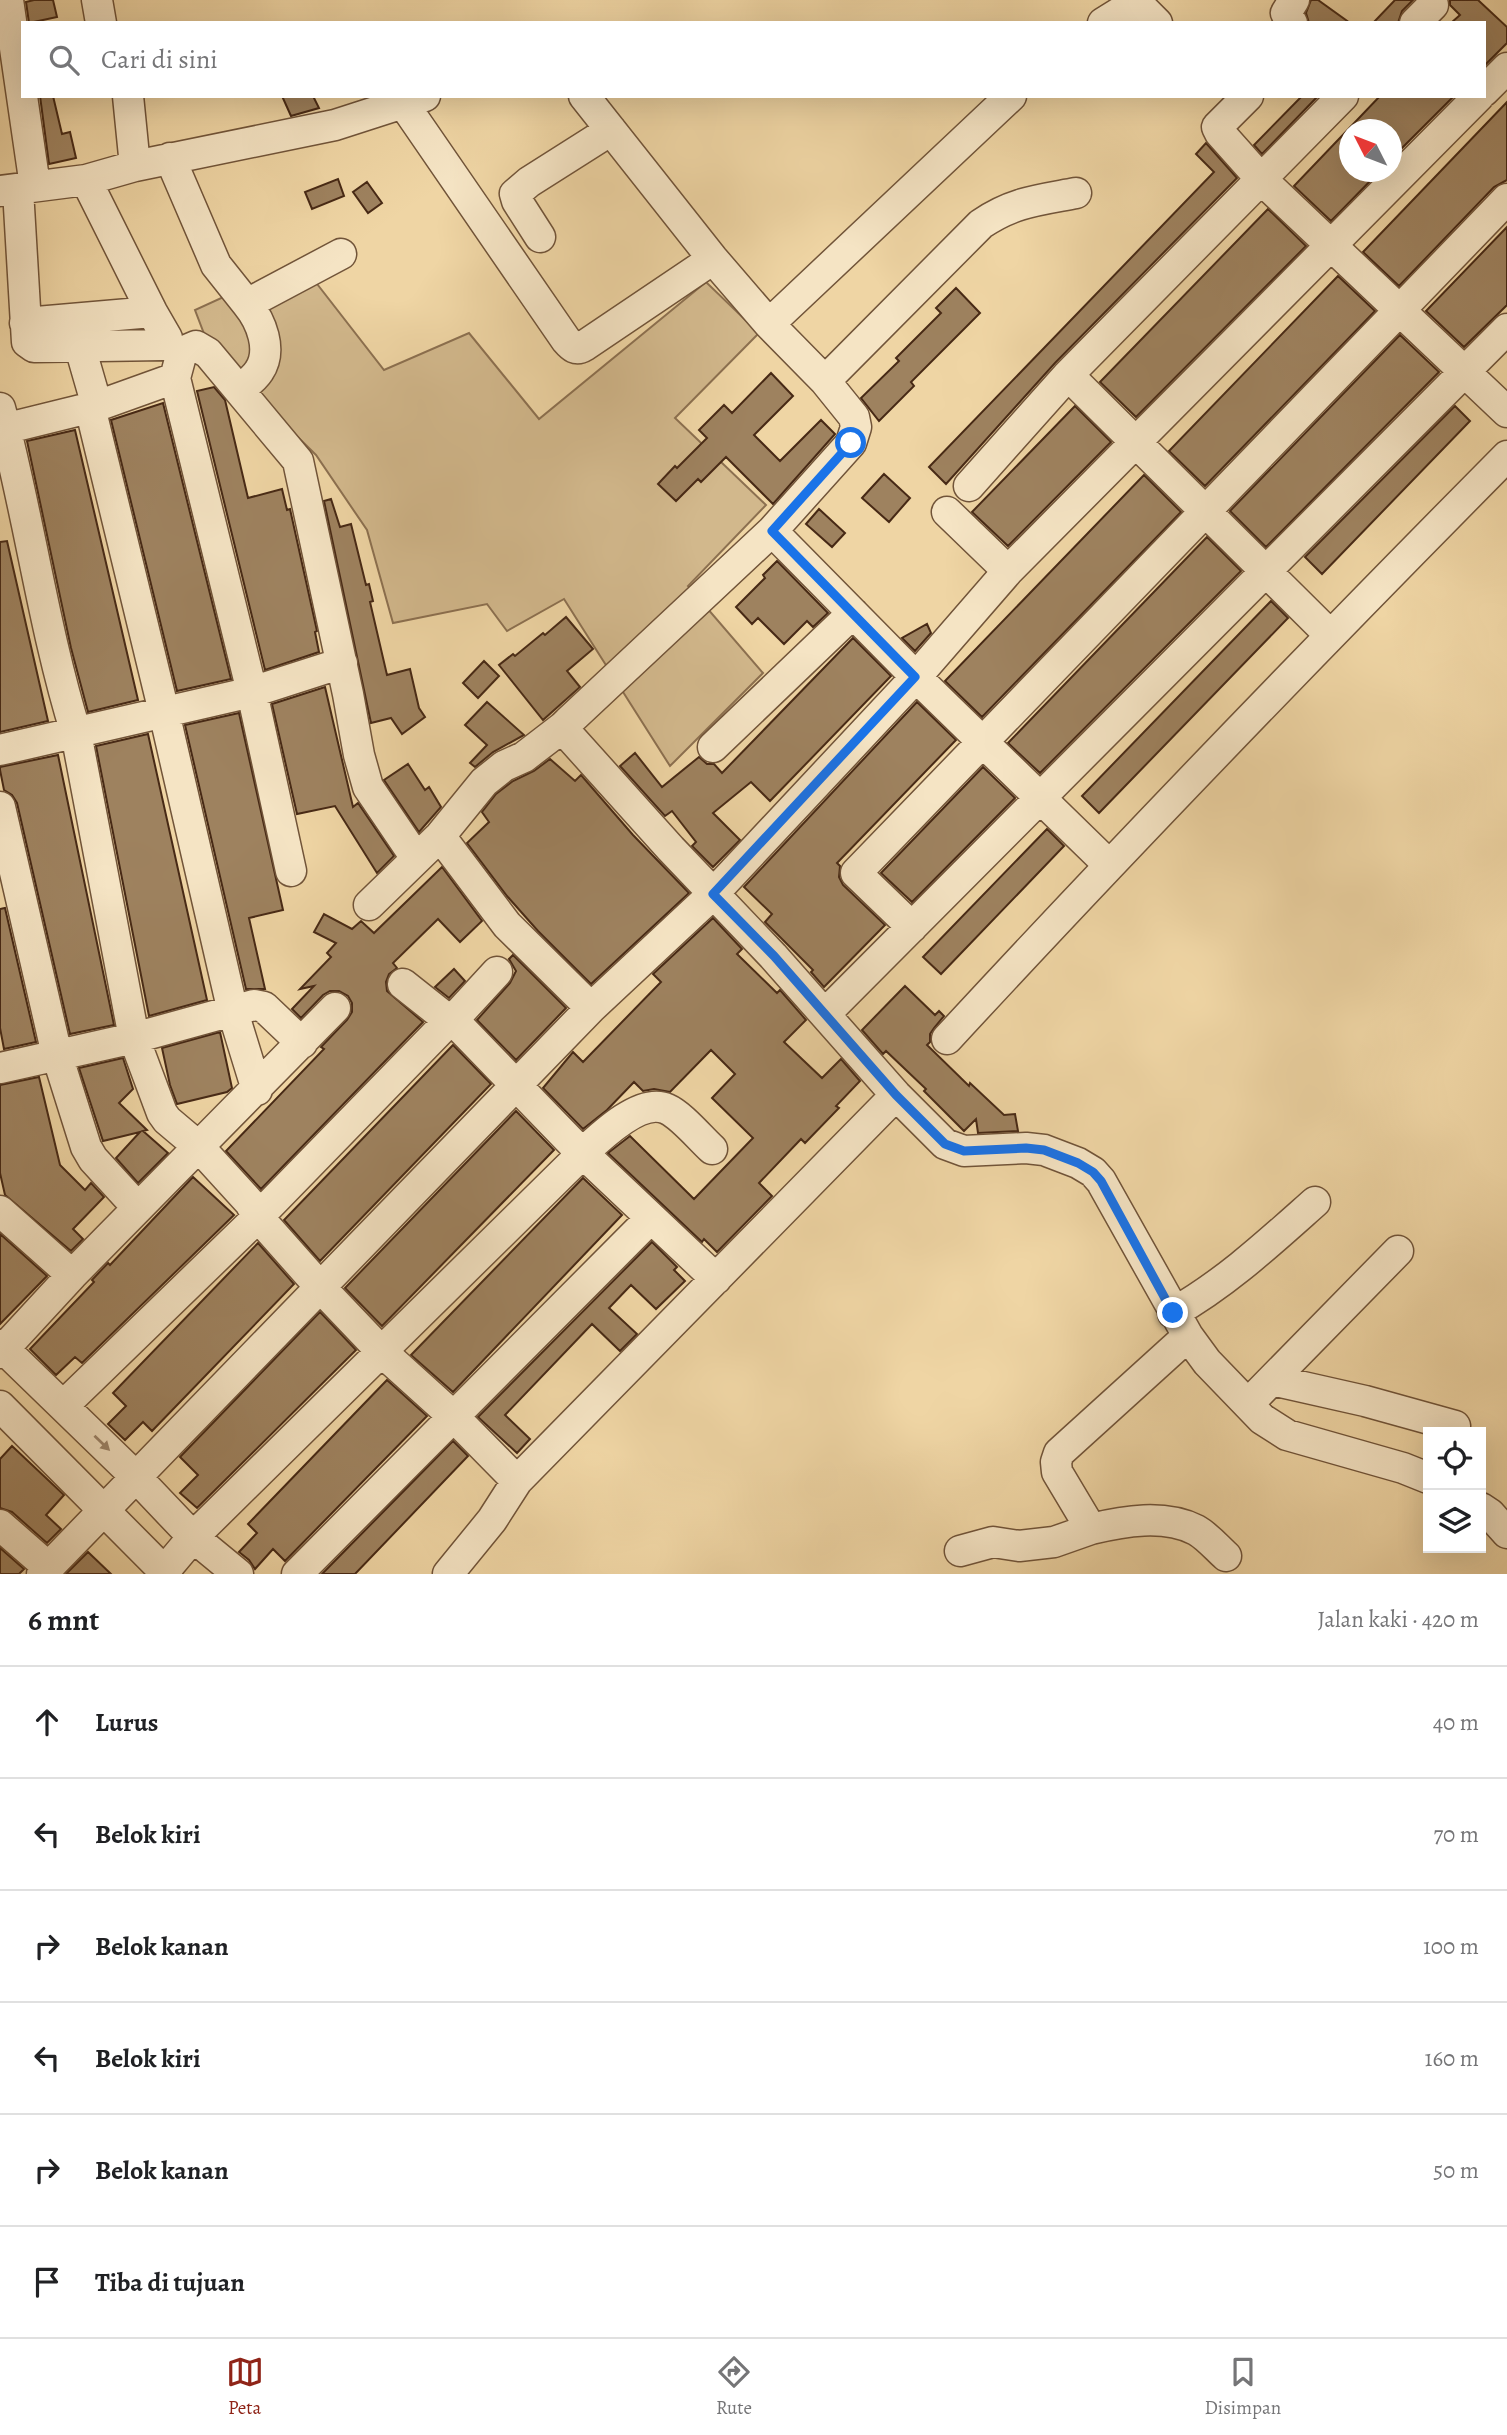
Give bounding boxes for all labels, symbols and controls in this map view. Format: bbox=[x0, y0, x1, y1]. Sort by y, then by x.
search box bbox=[21, 21, 1486, 98]
icon: search bbox=[45, 41, 83, 79]
text: Cari di sini bbox=[101, 42, 218, 77]
north arrow bbox=[1339, 119, 1402, 182]
route start bbox=[835, 427, 866, 458]
route end bbox=[1157, 1297, 1188, 1328]
map controls bbox=[1423, 1427, 1486, 1553]
button: locate bbox=[1423, 1427, 1486, 1490]
one-way arrow bbox=[93, 1435, 110, 1452]
button: layers bbox=[1423, 1490, 1486, 1553]
text: 6 mnt bbox=[28, 1600, 99, 1640]
text: Jalan kaki · 420 m bbox=[1317, 1604, 1479, 1635]
icon: ahead bbox=[28, 1703, 66, 1741]
text: Lurus bbox=[95, 1705, 158, 1740]
text: 40 m bbox=[1433, 1707, 1479, 1738]
icon: left bbox=[28, 1815, 66, 1853]
text: Belok kiri bbox=[95, 1817, 201, 1852]
text: 70 m bbox=[1433, 1819, 1479, 1850]
icon: right bbox=[28, 1927, 66, 1965]
text: Belok kanan bbox=[95, 1929, 229, 1964]
text: 100 m bbox=[1423, 1931, 1479, 1962]
icon: left bbox=[28, 2039, 66, 2077]
text: Belok kiri bbox=[95, 2041, 201, 2076]
text: 160 m bbox=[1425, 2043, 1479, 2074]
icon: right bbox=[28, 2151, 66, 2189]
text: Belok kanan bbox=[95, 2153, 229, 2188]
text: 50 m bbox=[1433, 2155, 1479, 2186]
icon: arrive bbox=[28, 2263, 66, 2301]
text: Tiba di tujuan bbox=[95, 2265, 245, 2300]
tab: Peta bbox=[226, 2353, 264, 2421]
tab: Rute bbox=[715, 2353, 753, 2421]
tab: Disimpan bbox=[1204, 2353, 1281, 2421]

